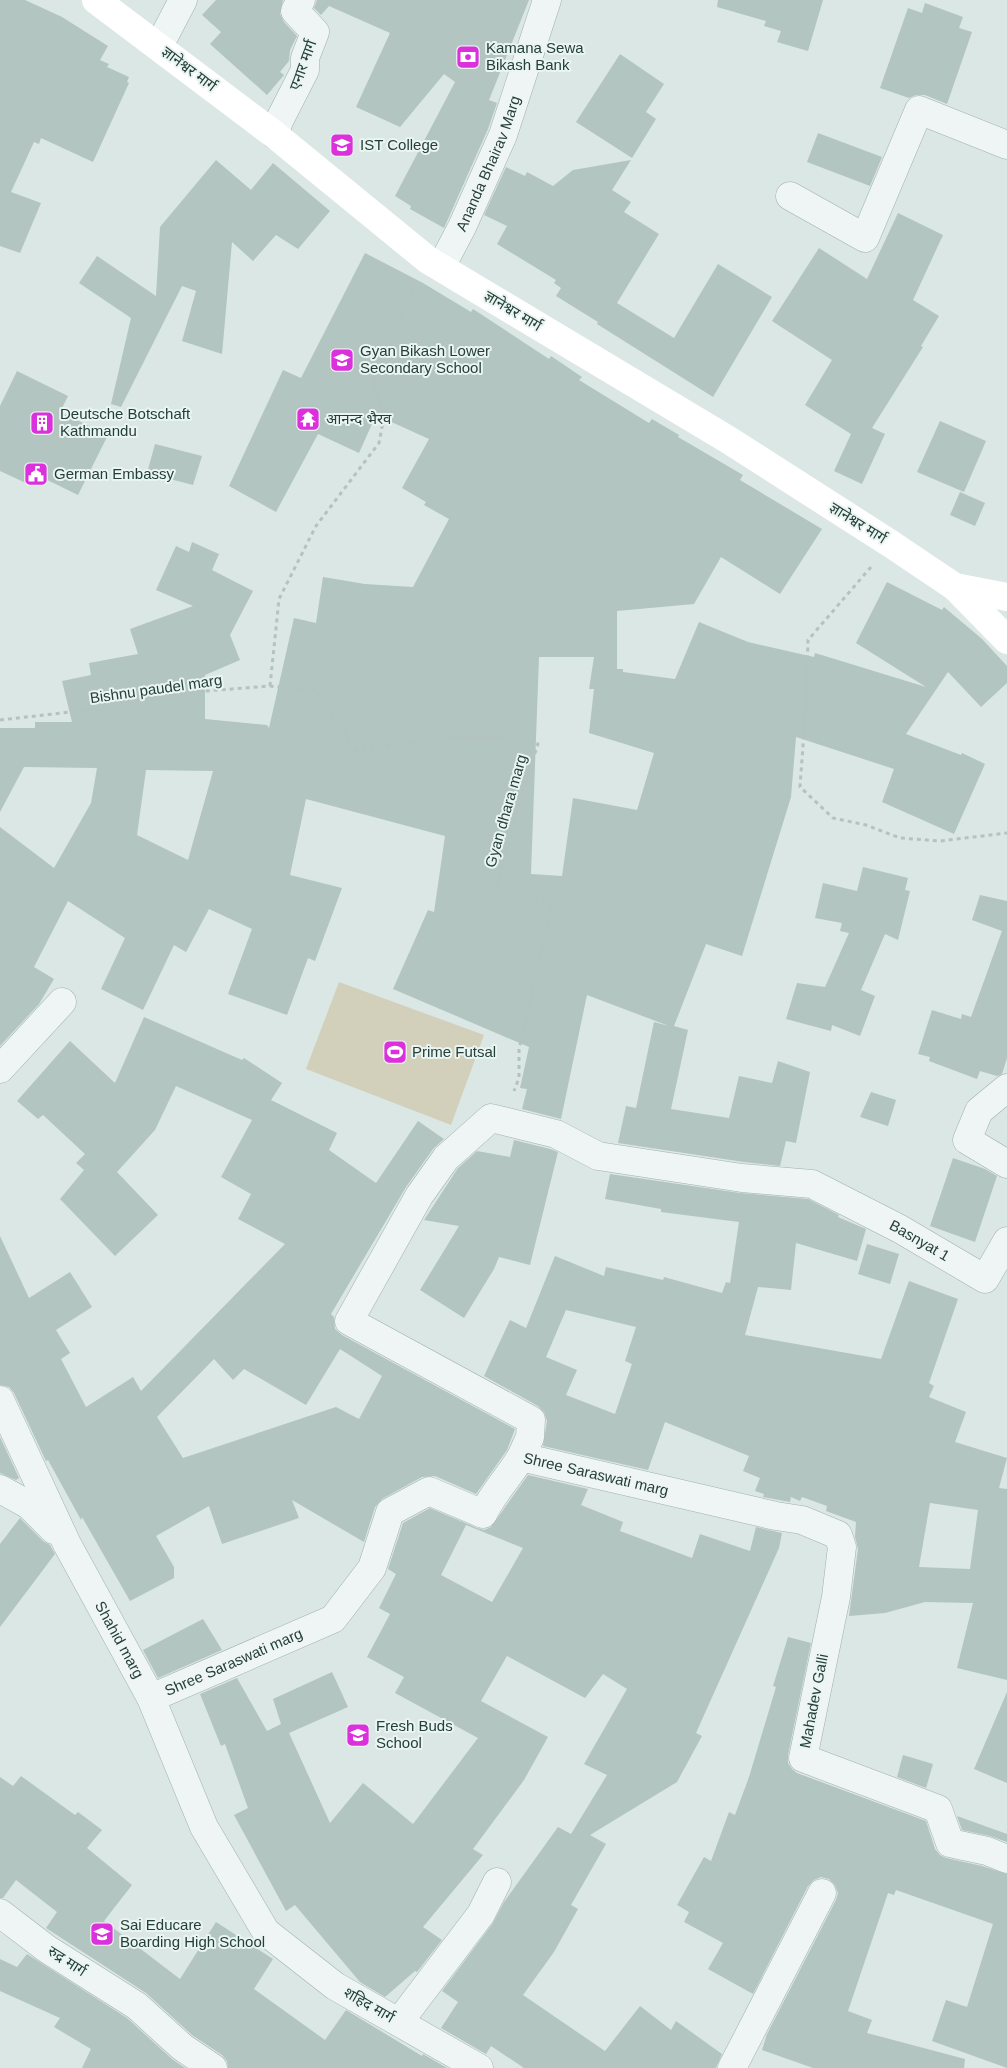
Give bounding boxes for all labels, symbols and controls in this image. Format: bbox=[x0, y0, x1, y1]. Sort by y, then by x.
street label: एनार मार्ग bbox=[286, 37, 320, 92]
place label: Kamana Sewa Bikash Bank bbox=[486, 39, 584, 73]
street label: ज्ञानेश्वर मार्ग bbox=[159, 43, 221, 95]
bank icon: Kamana Sewa Bikash Bank bbox=[455, 44, 481, 70]
street label: Ananda Bhairav Marg bbox=[452, 94, 523, 234]
school or university icon: IST College bbox=[329, 132, 355, 158]
place label: IST College bbox=[360, 136, 438, 153]
street label: ज्ञानेश्वर मार्ग bbox=[482, 287, 546, 335]
place label: Gyan Bikash Lower Secondary School bbox=[360, 342, 490, 376]
school or university icon: Gyan Bikash Lower Secondary School bbox=[329, 347, 355, 373]
place label: Deutsche Botschaft Kathmandu bbox=[60, 405, 191, 439]
temple icon: आनन्द भैरव bbox=[295, 406, 321, 432]
building icon: Deutsche Botschaft Kathmandu bbox=[29, 410, 55, 436]
place label: आनन्द भैरव bbox=[326, 410, 392, 427]
public building icon: German Embassy bbox=[23, 461, 49, 487]
place label: German Embassy bbox=[54, 465, 175, 482]
street label: ज्ञानेश्वर मार्ग bbox=[827, 498, 891, 547]
street label: Bishnu paudel marg bbox=[89, 671, 223, 706]
street label: Gyan dhara marg bbox=[481, 752, 530, 869]
sports icon: Prime Futsal bbox=[382, 1039, 408, 1065]
place label: Prime Futsal bbox=[412, 1043, 496, 1060]
street label: Basnyat 1 bbox=[887, 1216, 953, 1264]
street label: Shree Saraswati marg bbox=[522, 1449, 670, 1499]
street label: Shahid marg bbox=[92, 1598, 148, 1681]
street label: Shree Saraswati marg bbox=[162, 1624, 305, 1699]
street label: Mahadev Galli bbox=[796, 1652, 831, 1750]
place label: Fresh Buds School bbox=[376, 1717, 453, 1751]
school or university icon: Fresh Buds School bbox=[345, 1722, 371, 1748]
place label: Sai Educare Boarding High School bbox=[120, 1916, 265, 1950]
school or university icon: Sai Educare Boarding High School bbox=[89, 1921, 115, 1947]
street label: रुद्र मार्ग bbox=[45, 1942, 91, 1980]
street label: शहिद मार्ग bbox=[341, 1983, 398, 2026]

